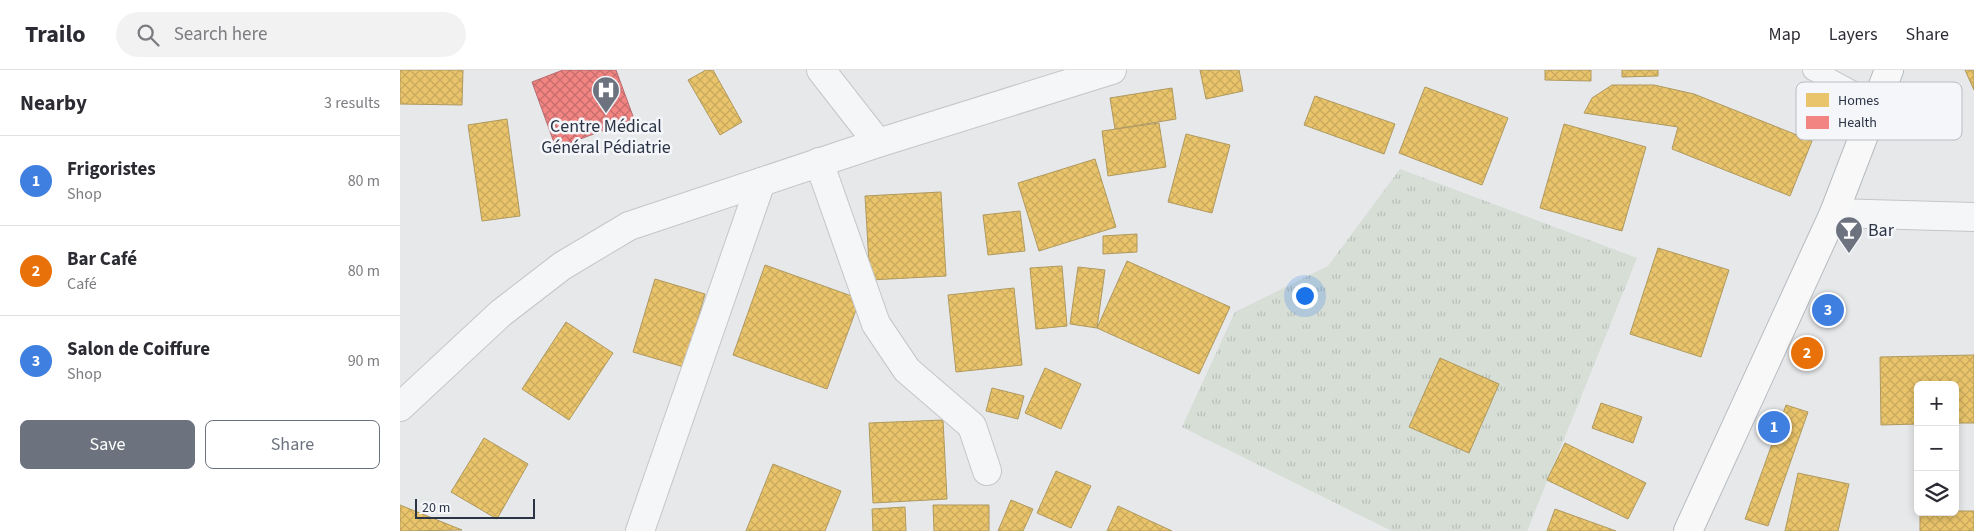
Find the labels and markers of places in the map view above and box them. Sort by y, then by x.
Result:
hospital icon: Centre Médical Général Pédiatrie [591,75,621,114]
place label: Centre Médical Général Pédiatrie [541,114,671,160]
bar icon: Bar [1834,215,1864,254]
place label: Bar [1868,218,1895,243]
pin: 3 [1812,291,1844,329]
pin: 2 [1791,334,1823,372]
pin: 1 [1758,408,1790,446]

